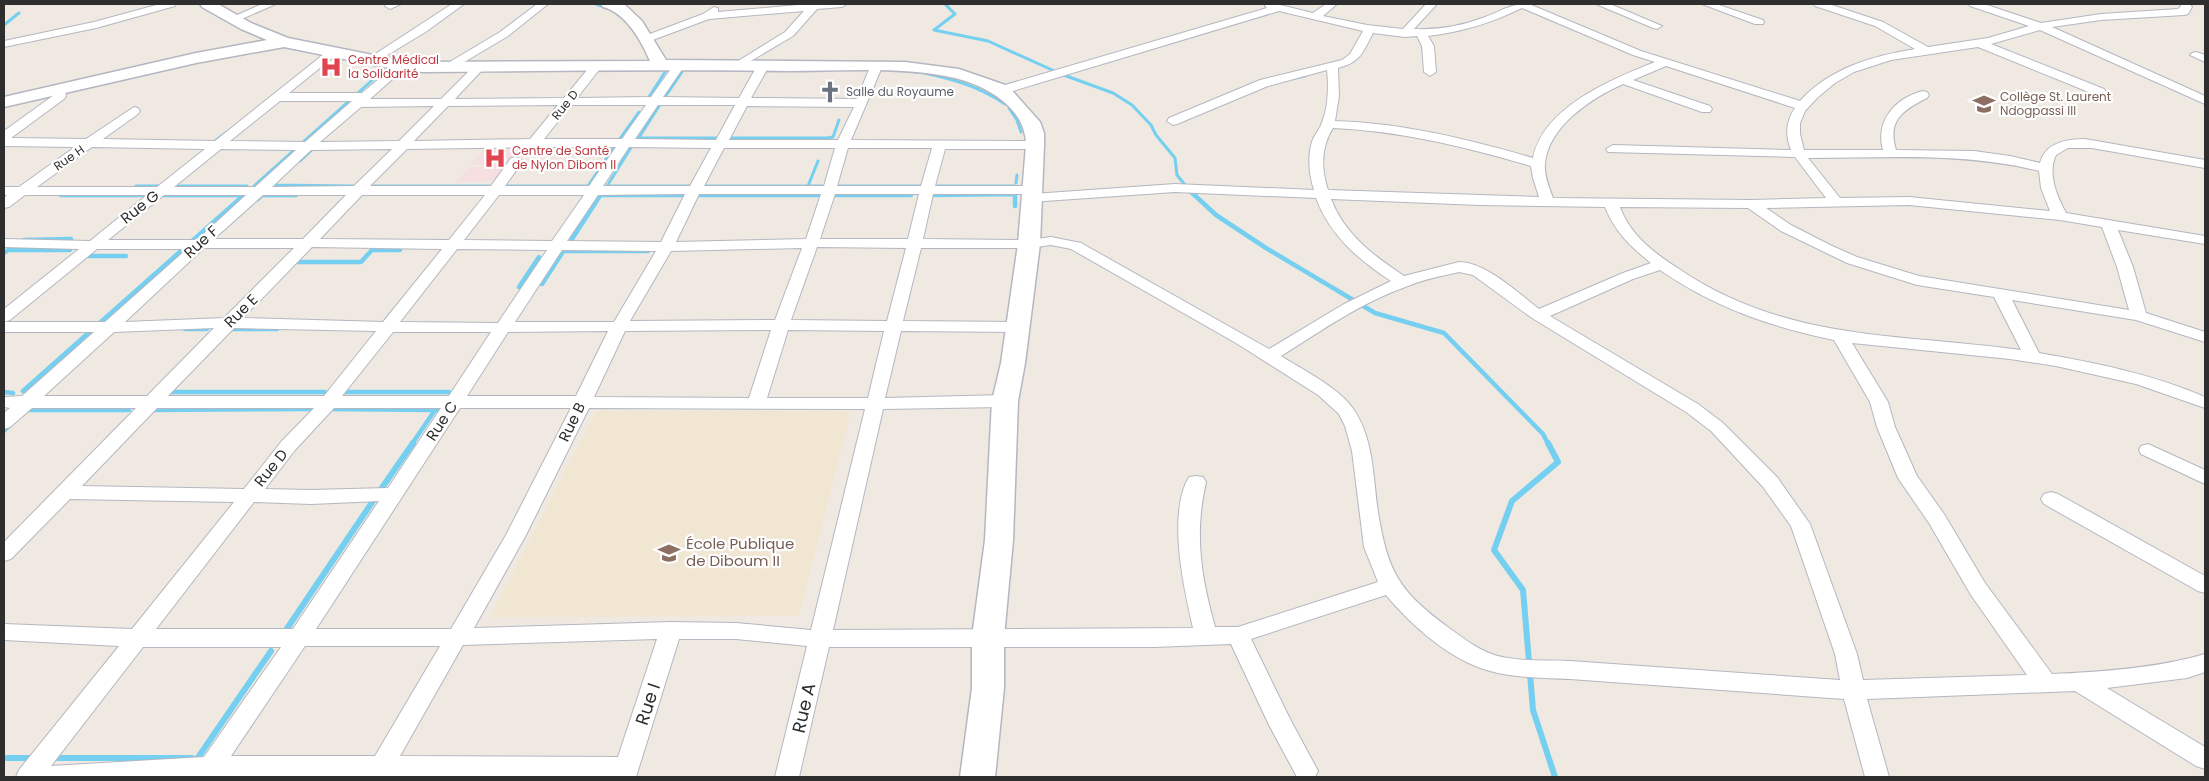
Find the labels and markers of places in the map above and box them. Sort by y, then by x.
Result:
place label: Centre Médical la Solidarité [348,51,439,82]
hospital icon: Centre Médical la Solidarité [318,54,344,80]
church icon: Salle du Royaume [817,79,843,105]
place label: Salle du Royaume [846,83,954,100]
place label: Collège St. Laurent Ndogpassi III [2000,88,2111,119]
school or university icon: Collège St. Laurent Ndogpassi III [1971,91,1997,117]
place label: Centre de Santé de Nylon Dibom II [512,142,616,173]
hospital icon: Centre de Santé de Nylon Dibom II [482,145,508,171]
place label: École Publique de Diboum II [686,533,794,571]
school or university icon: École Publique de Diboum II [656,540,682,566]

